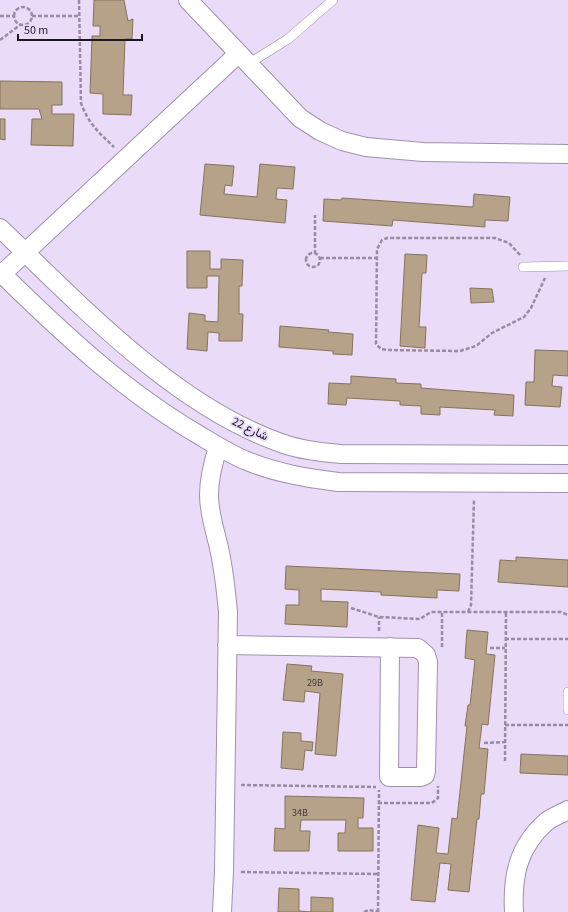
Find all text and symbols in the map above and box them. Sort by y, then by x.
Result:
scale bar [18,16,142,42]
text: 50 m [24,22,48,39]
street label: شارع 22 [229,413,271,445]
house number: 29B [307,676,323,690]
house number: 34B [292,806,308,820]

